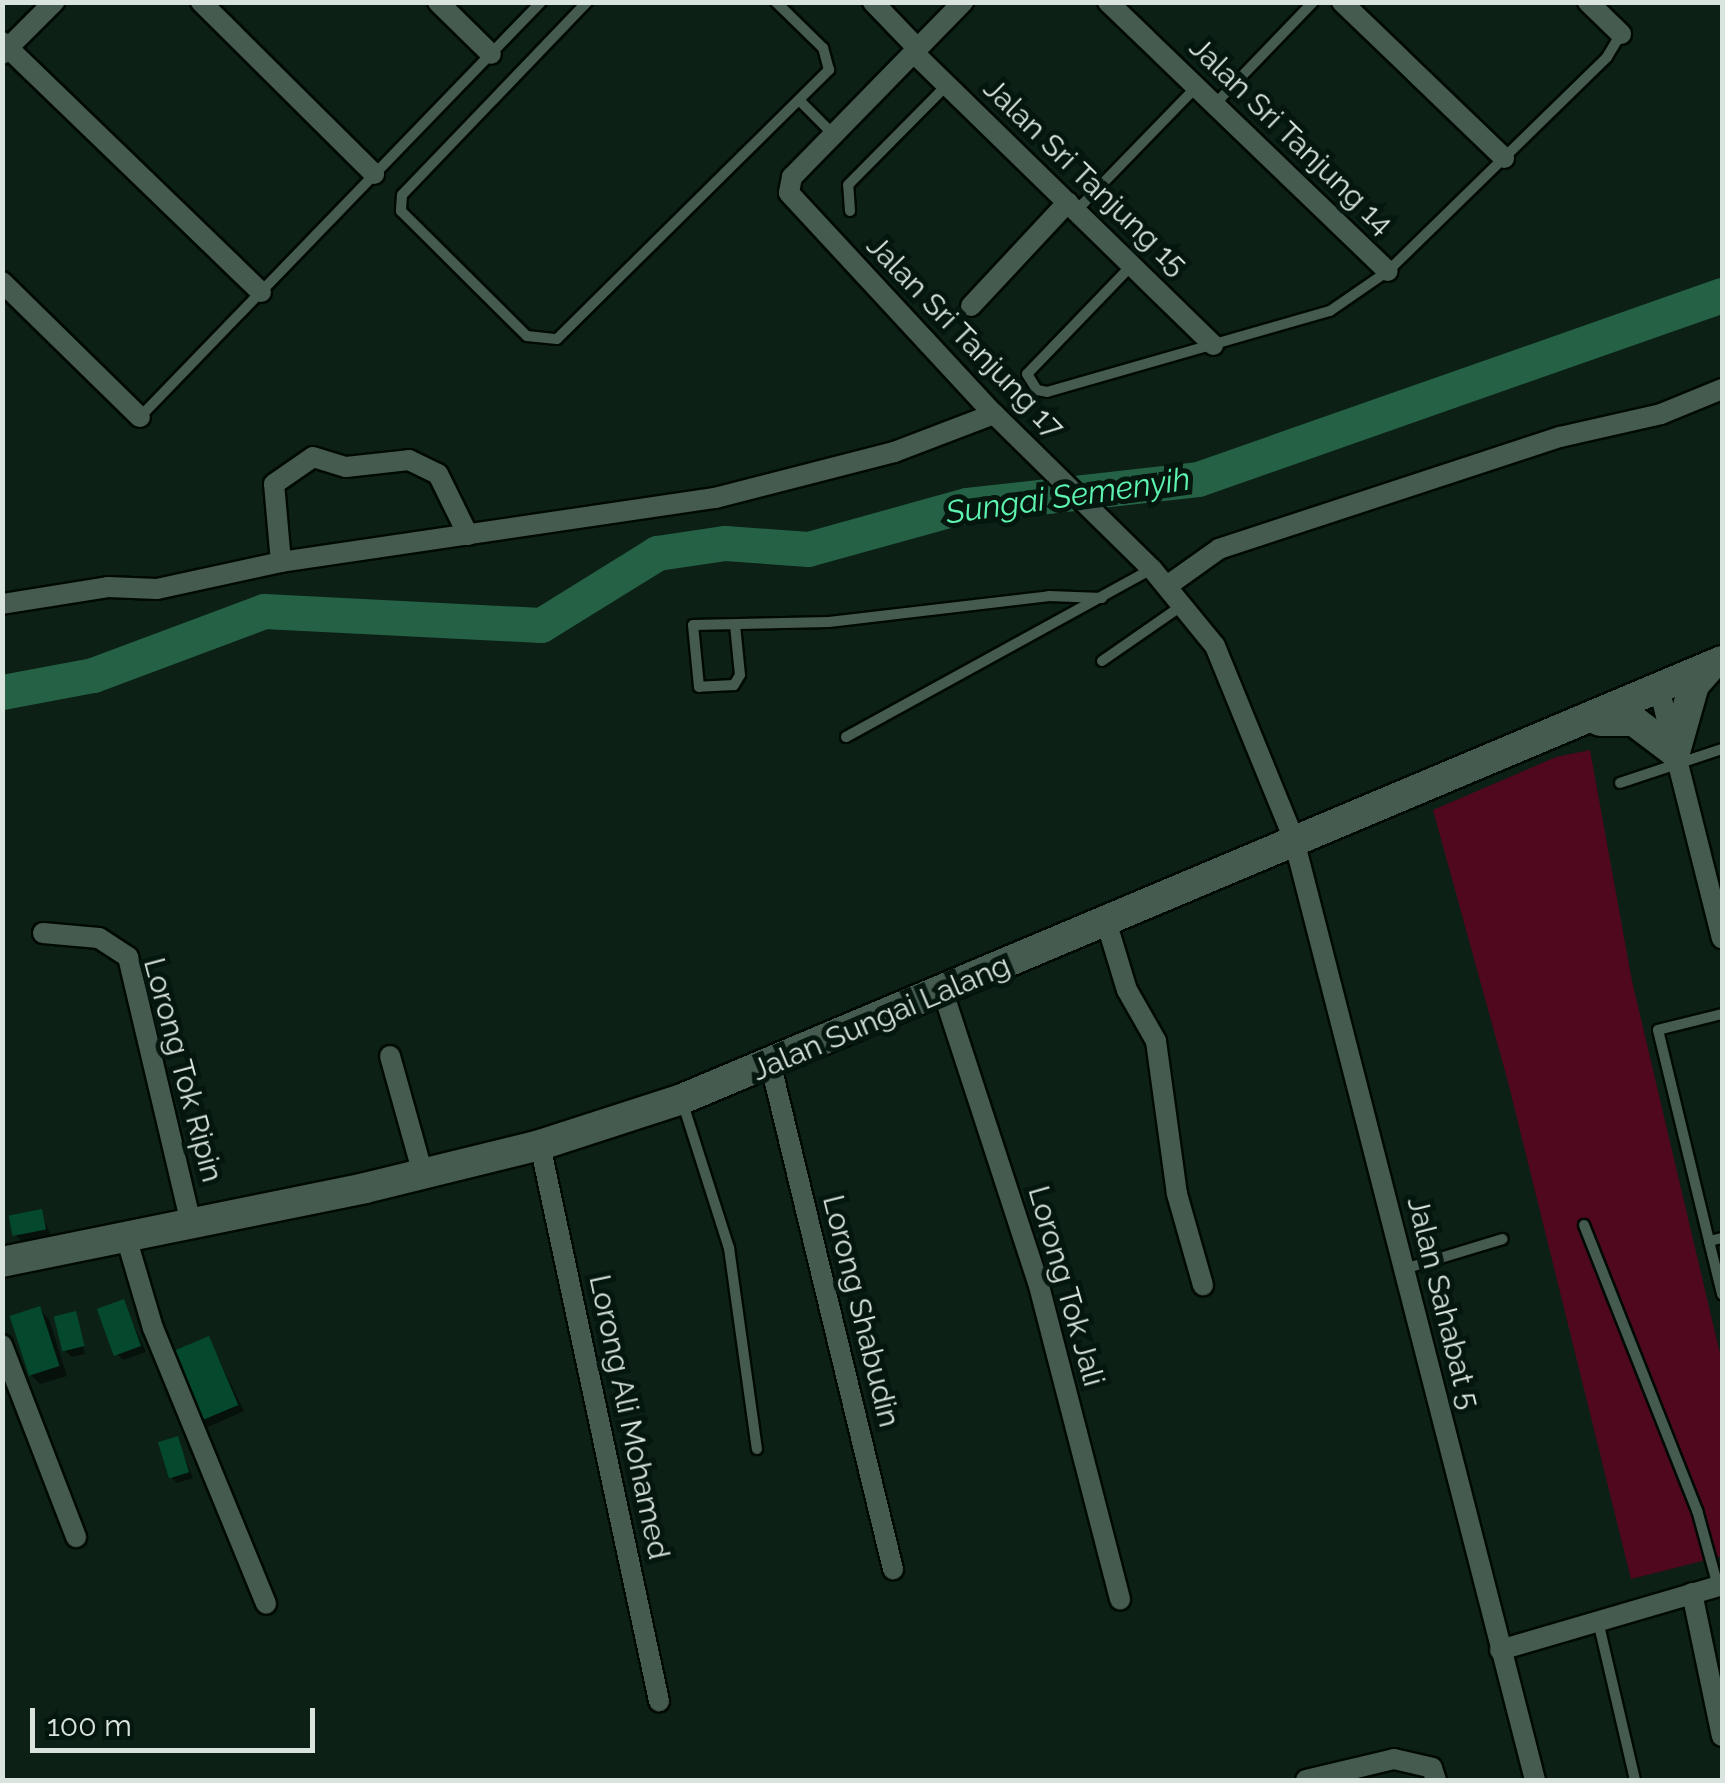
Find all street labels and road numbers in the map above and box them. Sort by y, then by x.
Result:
street label: Jalan Sri Tanjung 14 [1182,29,1400,243]
street label: Jalan Sri Tanjung 15 [976,70,1194,284]
street label: Jalan Sri Tanjung 17 [859,228,1071,446]
street label: Jalan Sungai Lalang [746,947,1016,1089]
street label: Lorong Tok Ripin [136,954,230,1186]
street label: Lorong Tok Jali [1020,1181,1112,1391]
street label: Lorong Shabudin [815,1191,907,1431]
street label: Jalan Sahabat 5 [1399,1193,1487,1413]
street label: Lorong Ali Mohamed [581,1271,677,1563]

